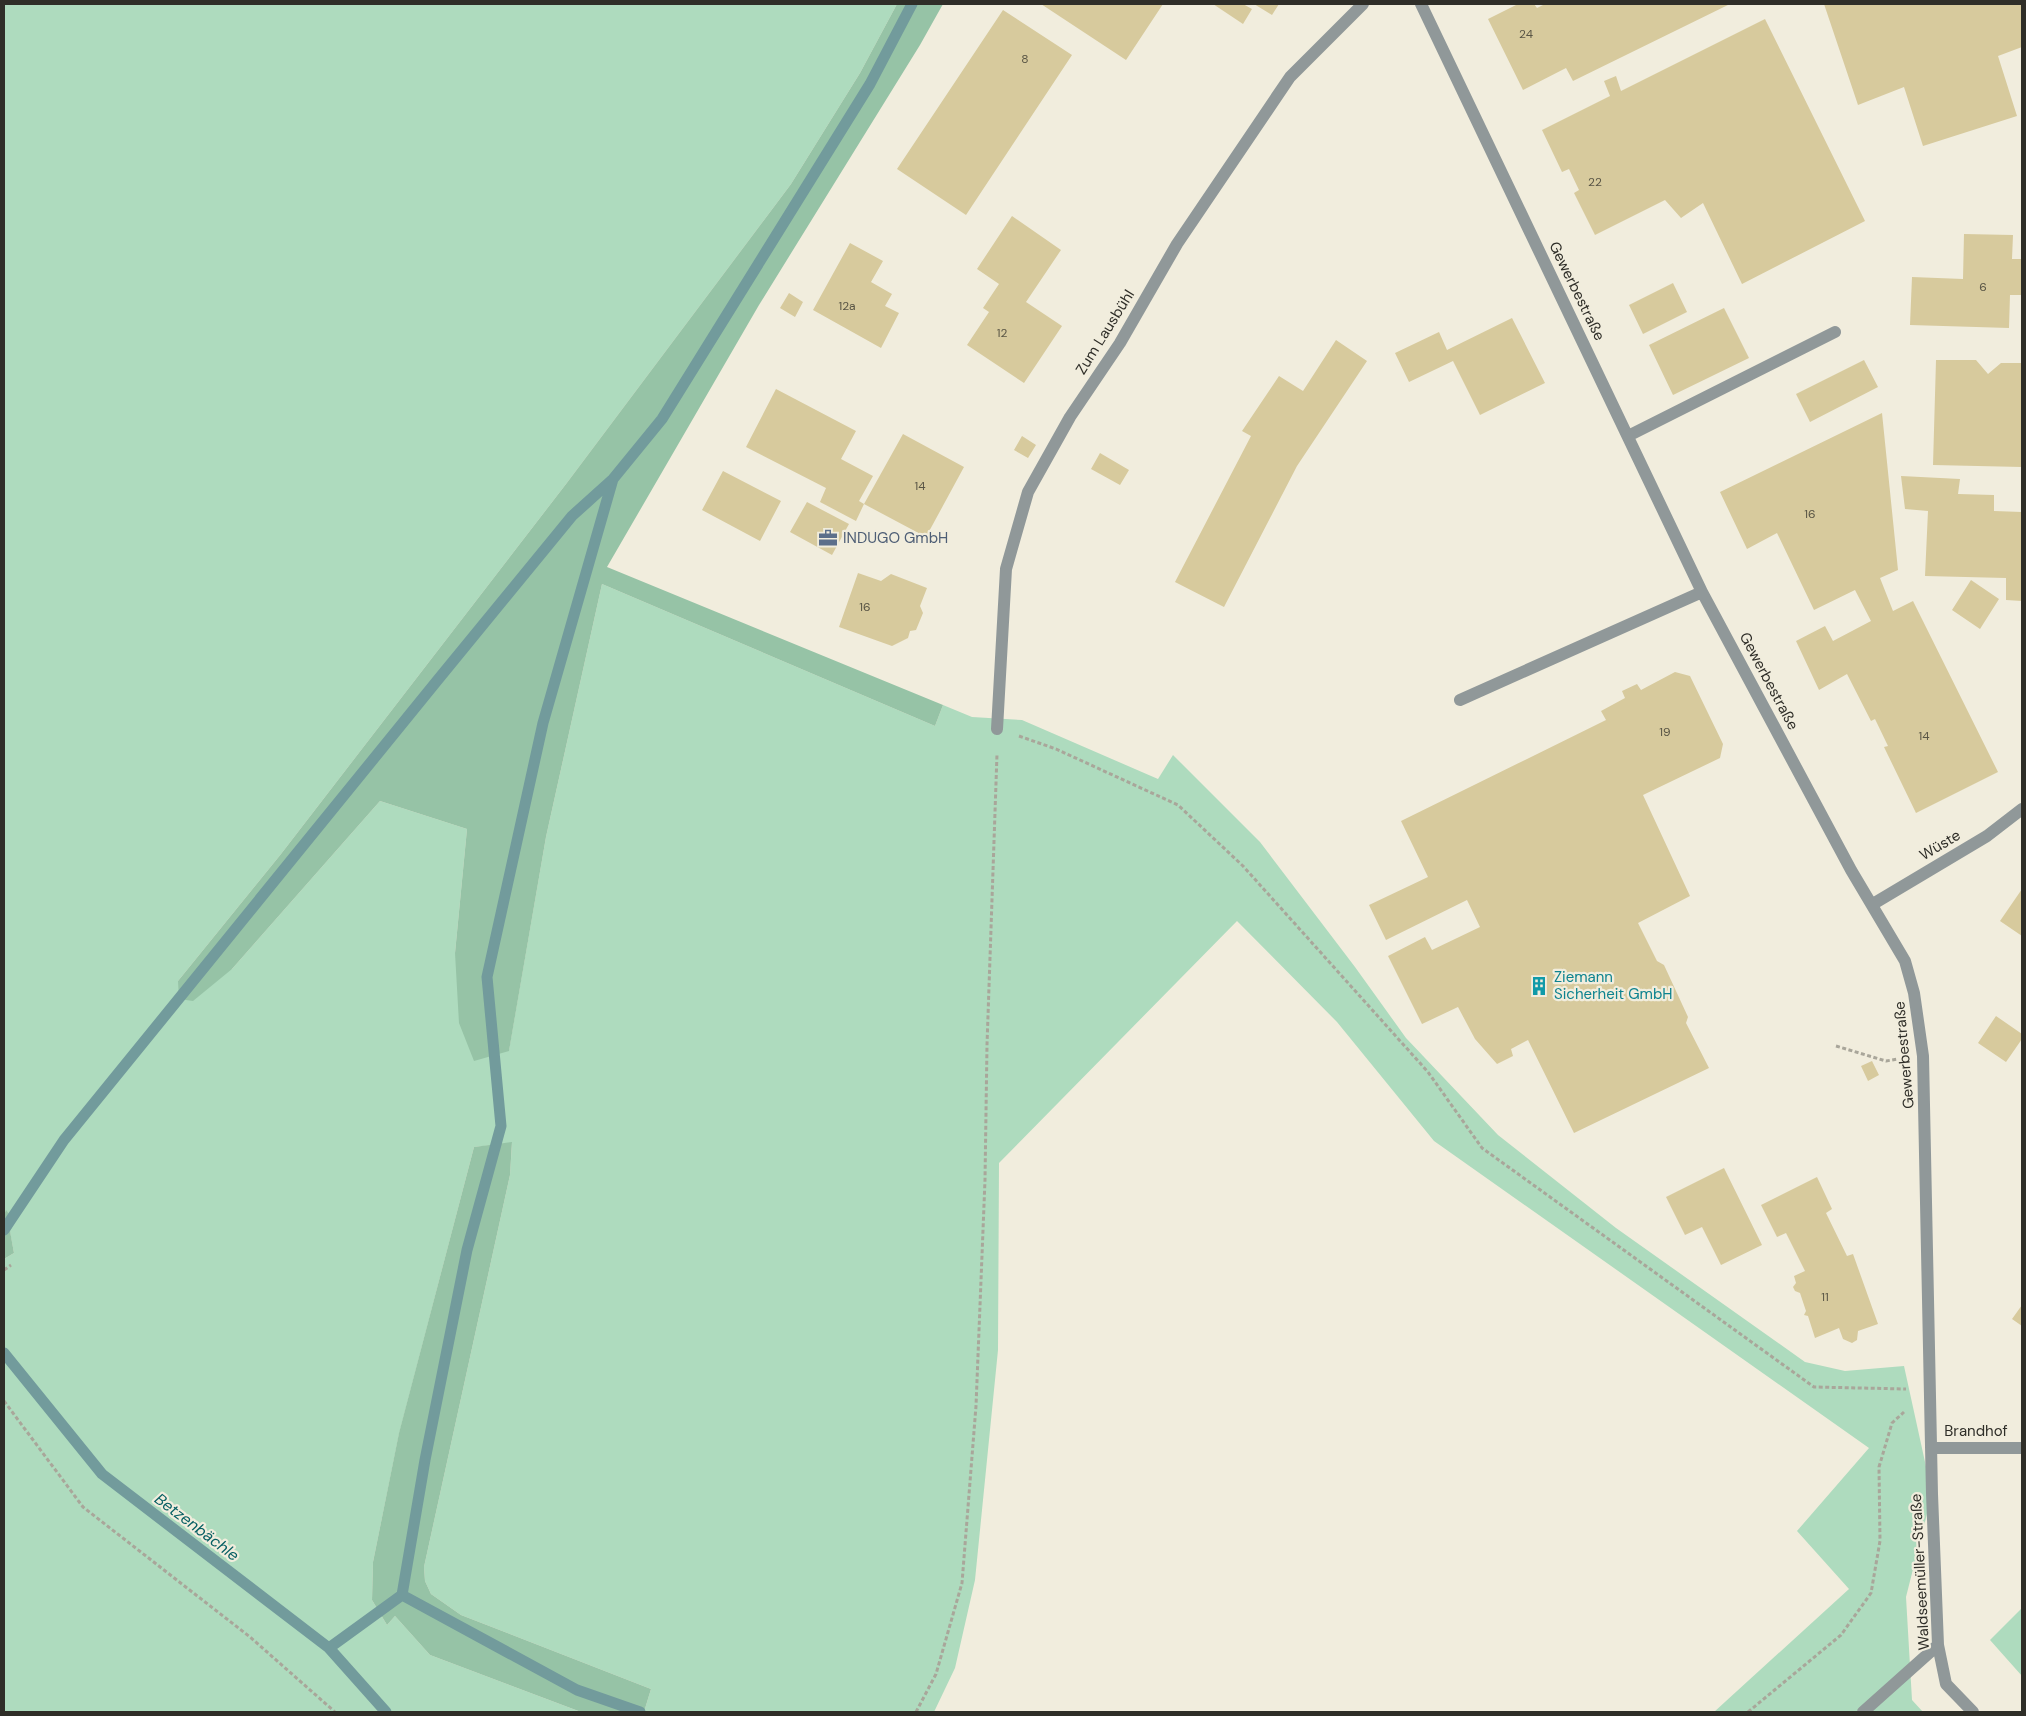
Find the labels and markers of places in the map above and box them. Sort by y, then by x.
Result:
office icon: INDUGO GmbH [817,527,839,549]
place label: INDUGO GmbH [843,528,948,548]
place label: Ziemann Sicherheit GmbH [1554,967,1673,1004]
building icon: Ziemann Sicherheit GmbH [1528,975,1550,997]

